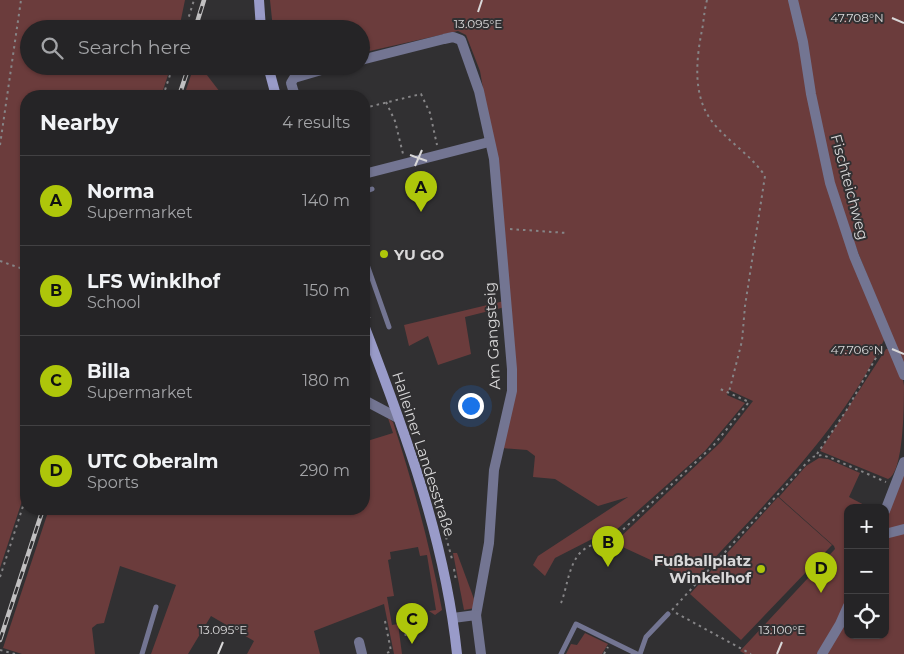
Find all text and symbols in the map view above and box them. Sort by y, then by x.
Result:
text: 47.708°N [830,10,884,25]
text: 13.095°E [454,16,502,31]
search box [20,20,370,75]
icon: search [38,34,66,62]
text: Search here [78,36,191,59]
text: Nearby [40,110,119,135]
text: 4 results [282,113,350,132]
street label: Fischteichweg [827,132,873,242]
pin: A [405,171,437,212]
text: Norma [87,180,155,203]
text: A [50,191,62,210]
text: 140 m [302,191,350,210]
text: Supermarket [87,203,193,222]
place label: YU GO [393,245,445,264]
marker: YU GO [378,248,390,260]
text: LFS Winklhof [87,270,220,293]
text: B [50,281,62,300]
text: 150 m [303,281,350,300]
street label: Am Gangsteig [480,282,504,390]
text: School [87,293,141,312]
text: 47.706°N [831,342,883,357]
text: Billa [87,360,130,383]
street label: Halleiner Landesstraße [388,369,460,539]
text: C [50,371,62,390]
text: 180 m [302,371,350,390]
text: Supermarket [87,383,193,402]
your location [458,393,484,419]
text: UTC Oberalm [87,450,218,473]
text: D [49,461,63,480]
text: 290 m [299,461,350,480]
text: Sports [87,473,139,492]
map controls [844,504,889,639]
button: + [844,504,889,549]
pin: B [592,526,624,567]
button: − [844,549,889,594]
place label: Fußballplatz Winkelhof [654,551,752,587]
pin: D [805,552,837,593]
marker: Fußballplatz Winkelhof [755,563,767,575]
button: locate [844,594,889,639]
pin: C [396,603,428,644]
text: 13.095°E [199,622,247,637]
text: 13.100°E [759,622,805,637]

